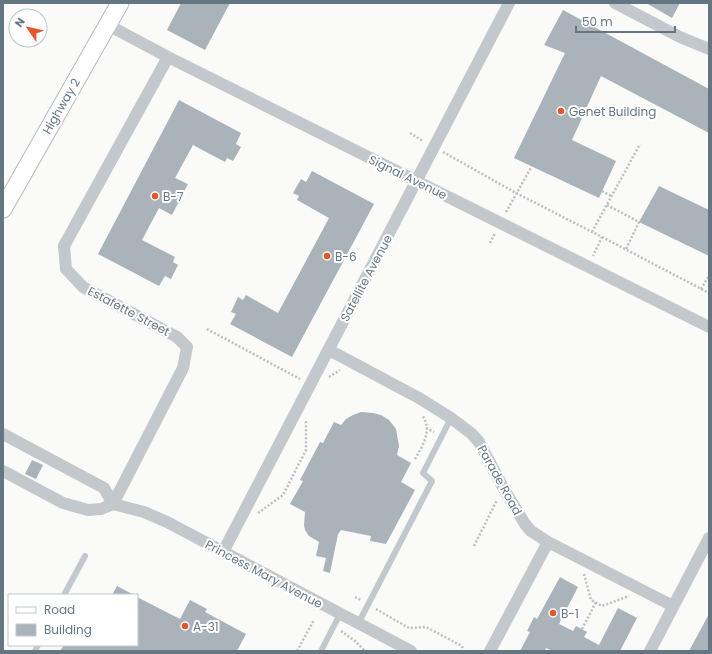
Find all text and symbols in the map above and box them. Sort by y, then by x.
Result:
north arrow [8,8,48,48]
scale bar [576,8,675,34]
text: 50 m [582,13,613,30]
text: N [11,15,29,30]
street label: Highway 2 [38,75,84,137]
place label: Genet Building [569,103,656,120]
marker: Genet Building [556,106,566,116]
street label: Signal Avenue [366,151,450,203]
place label: B-7 [163,188,184,205]
marker: B-7 [150,191,160,201]
street label: Satellite Avenue [336,232,396,324]
place label: B-6 [335,248,357,265]
marker: B-6 [322,251,332,261]
street label: Estafette Street [85,282,173,340]
street label: Parade Road [474,442,526,518]
street label: Princess Mary Avenue [202,536,326,612]
legend [8,594,138,646]
text: Road [44,601,75,618]
place label: B-1 [561,605,579,622]
marker: B-1 [548,608,558,618]
place label: A-31 [193,618,219,635]
text: Building [44,621,92,638]
marker: A-31 [180,621,190,631]

